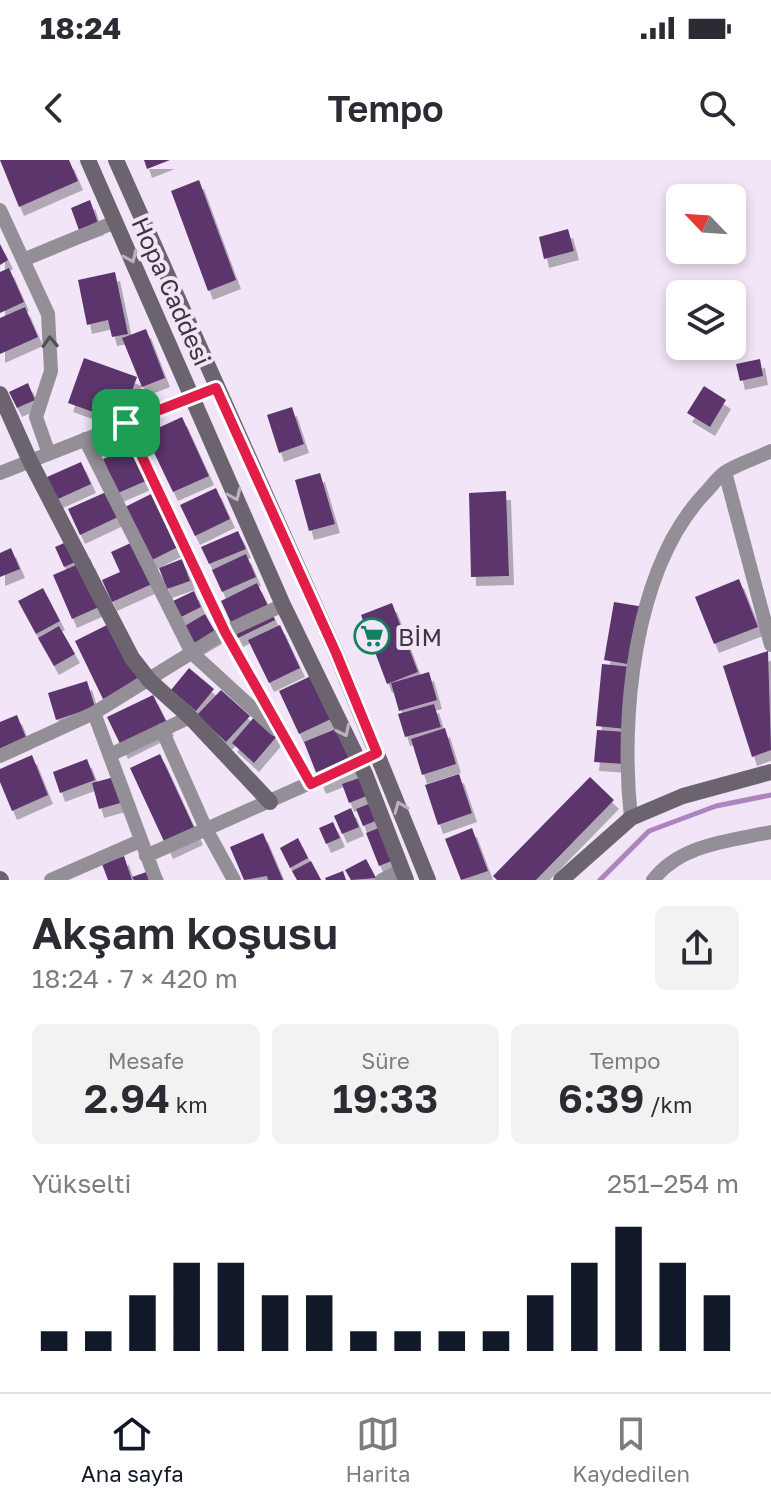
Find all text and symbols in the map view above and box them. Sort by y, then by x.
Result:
text: 18:24 [40,10,121,46]
icon: back [32,86,76,130]
icon: search [695,86,739,130]
text: Tempo [327,87,444,130]
north arrow [666,184,746,264]
map controls [666,184,746,360]
street label: Hopa Caddesi [126,212,218,370]
one-way arrow [121,249,137,263]
button: layers [666,280,746,360]
one-way arrow [41,335,58,348]
pin [92,389,160,457]
icon: arrive [104,401,148,445]
one-way arrow [225,487,241,502]
supermarket icon: BİM [353,617,391,655]
place label: BİM [398,622,442,651]
one-way arrow [334,723,350,738]
one-way arrow [393,801,409,815]
text: Akşam koşusu [32,906,338,959]
button: share [655,906,739,990]
text: 18:24 · 7 × 420 m [32,963,238,994]
text: Mesafe [108,1047,184,1074]
text: Süre [361,1047,410,1074]
text: Tempo [590,1047,660,1074]
text: 2.94 [84,1074,170,1122]
text: 19:33 [333,1074,438,1122]
text: 6:39 [558,1074,644,1122]
text: km [170,1091,208,1118]
text: /km [644,1091,692,1118]
text: Yükselti [32,1168,132,1199]
text: 251–254 m [607,1168,739,1199]
tab: Ana sayfa [81,1412,184,1487]
tab: Harita [346,1412,410,1487]
tab: Kaydedilen [572,1412,690,1487]

